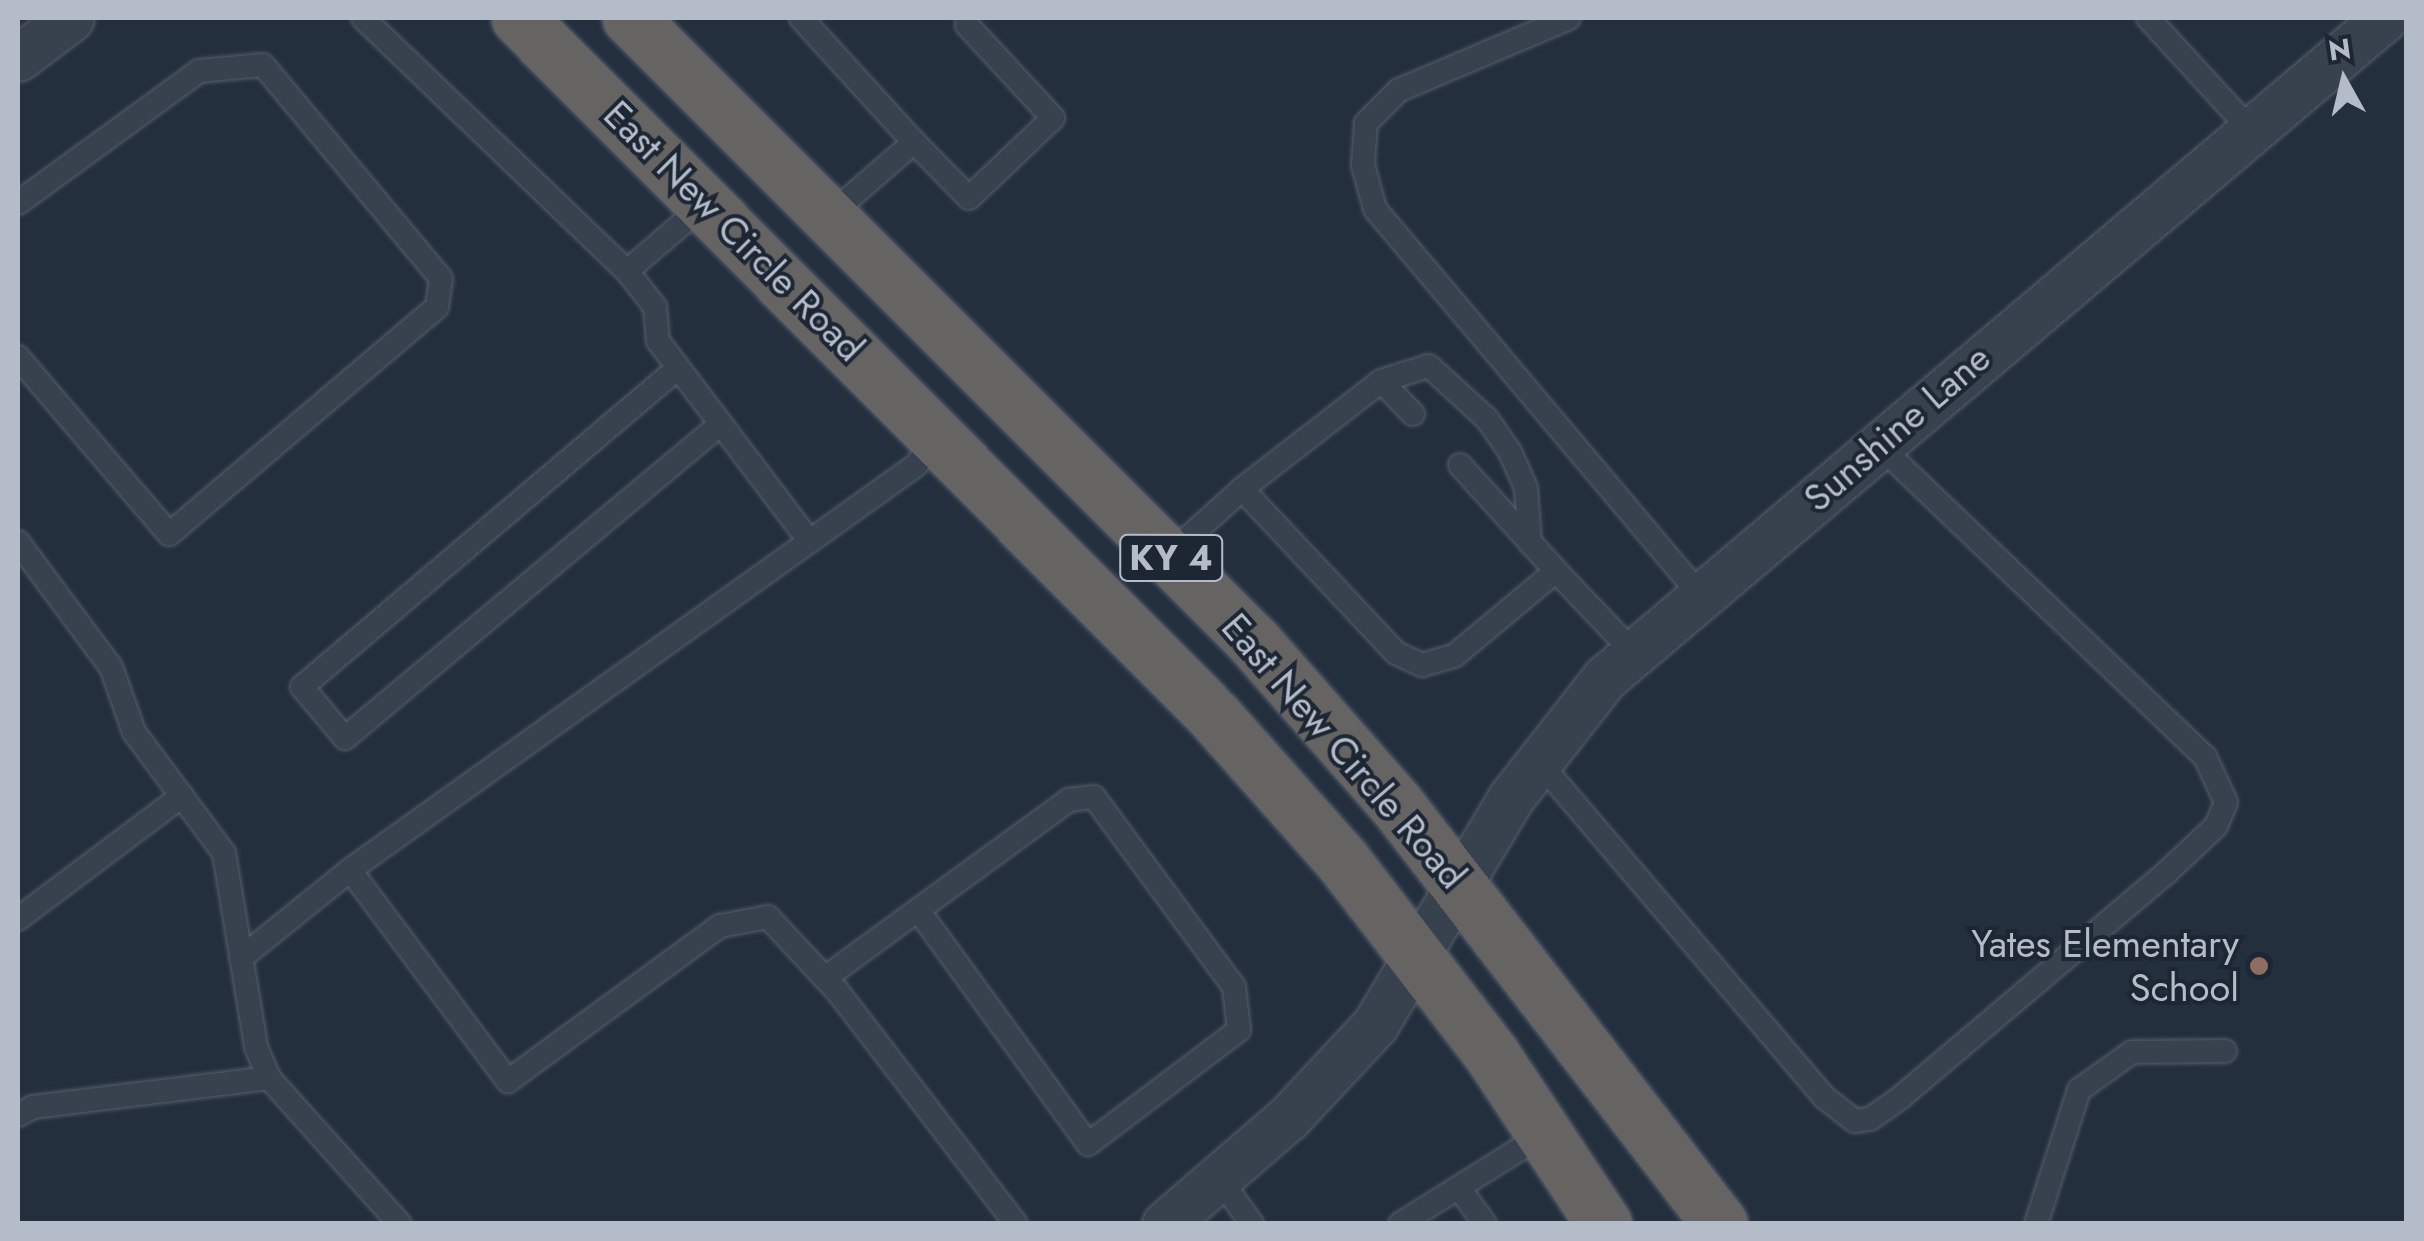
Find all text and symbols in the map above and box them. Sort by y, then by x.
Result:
text: N [2326,28,2354,72]
north arrow [2294,30,2394,130]
street label: East New Circle Road [595,92,873,370]
street label: Sunshine Lane [1795,335,1999,521]
road number: KY 4 [1118,528,1224,588]
street label: East New Circle Road [1212,604,1476,898]
place label: Yates Elementary School [1971,921,2239,1011]
marker: Yates Elementary School [2248,955,2270,977]

